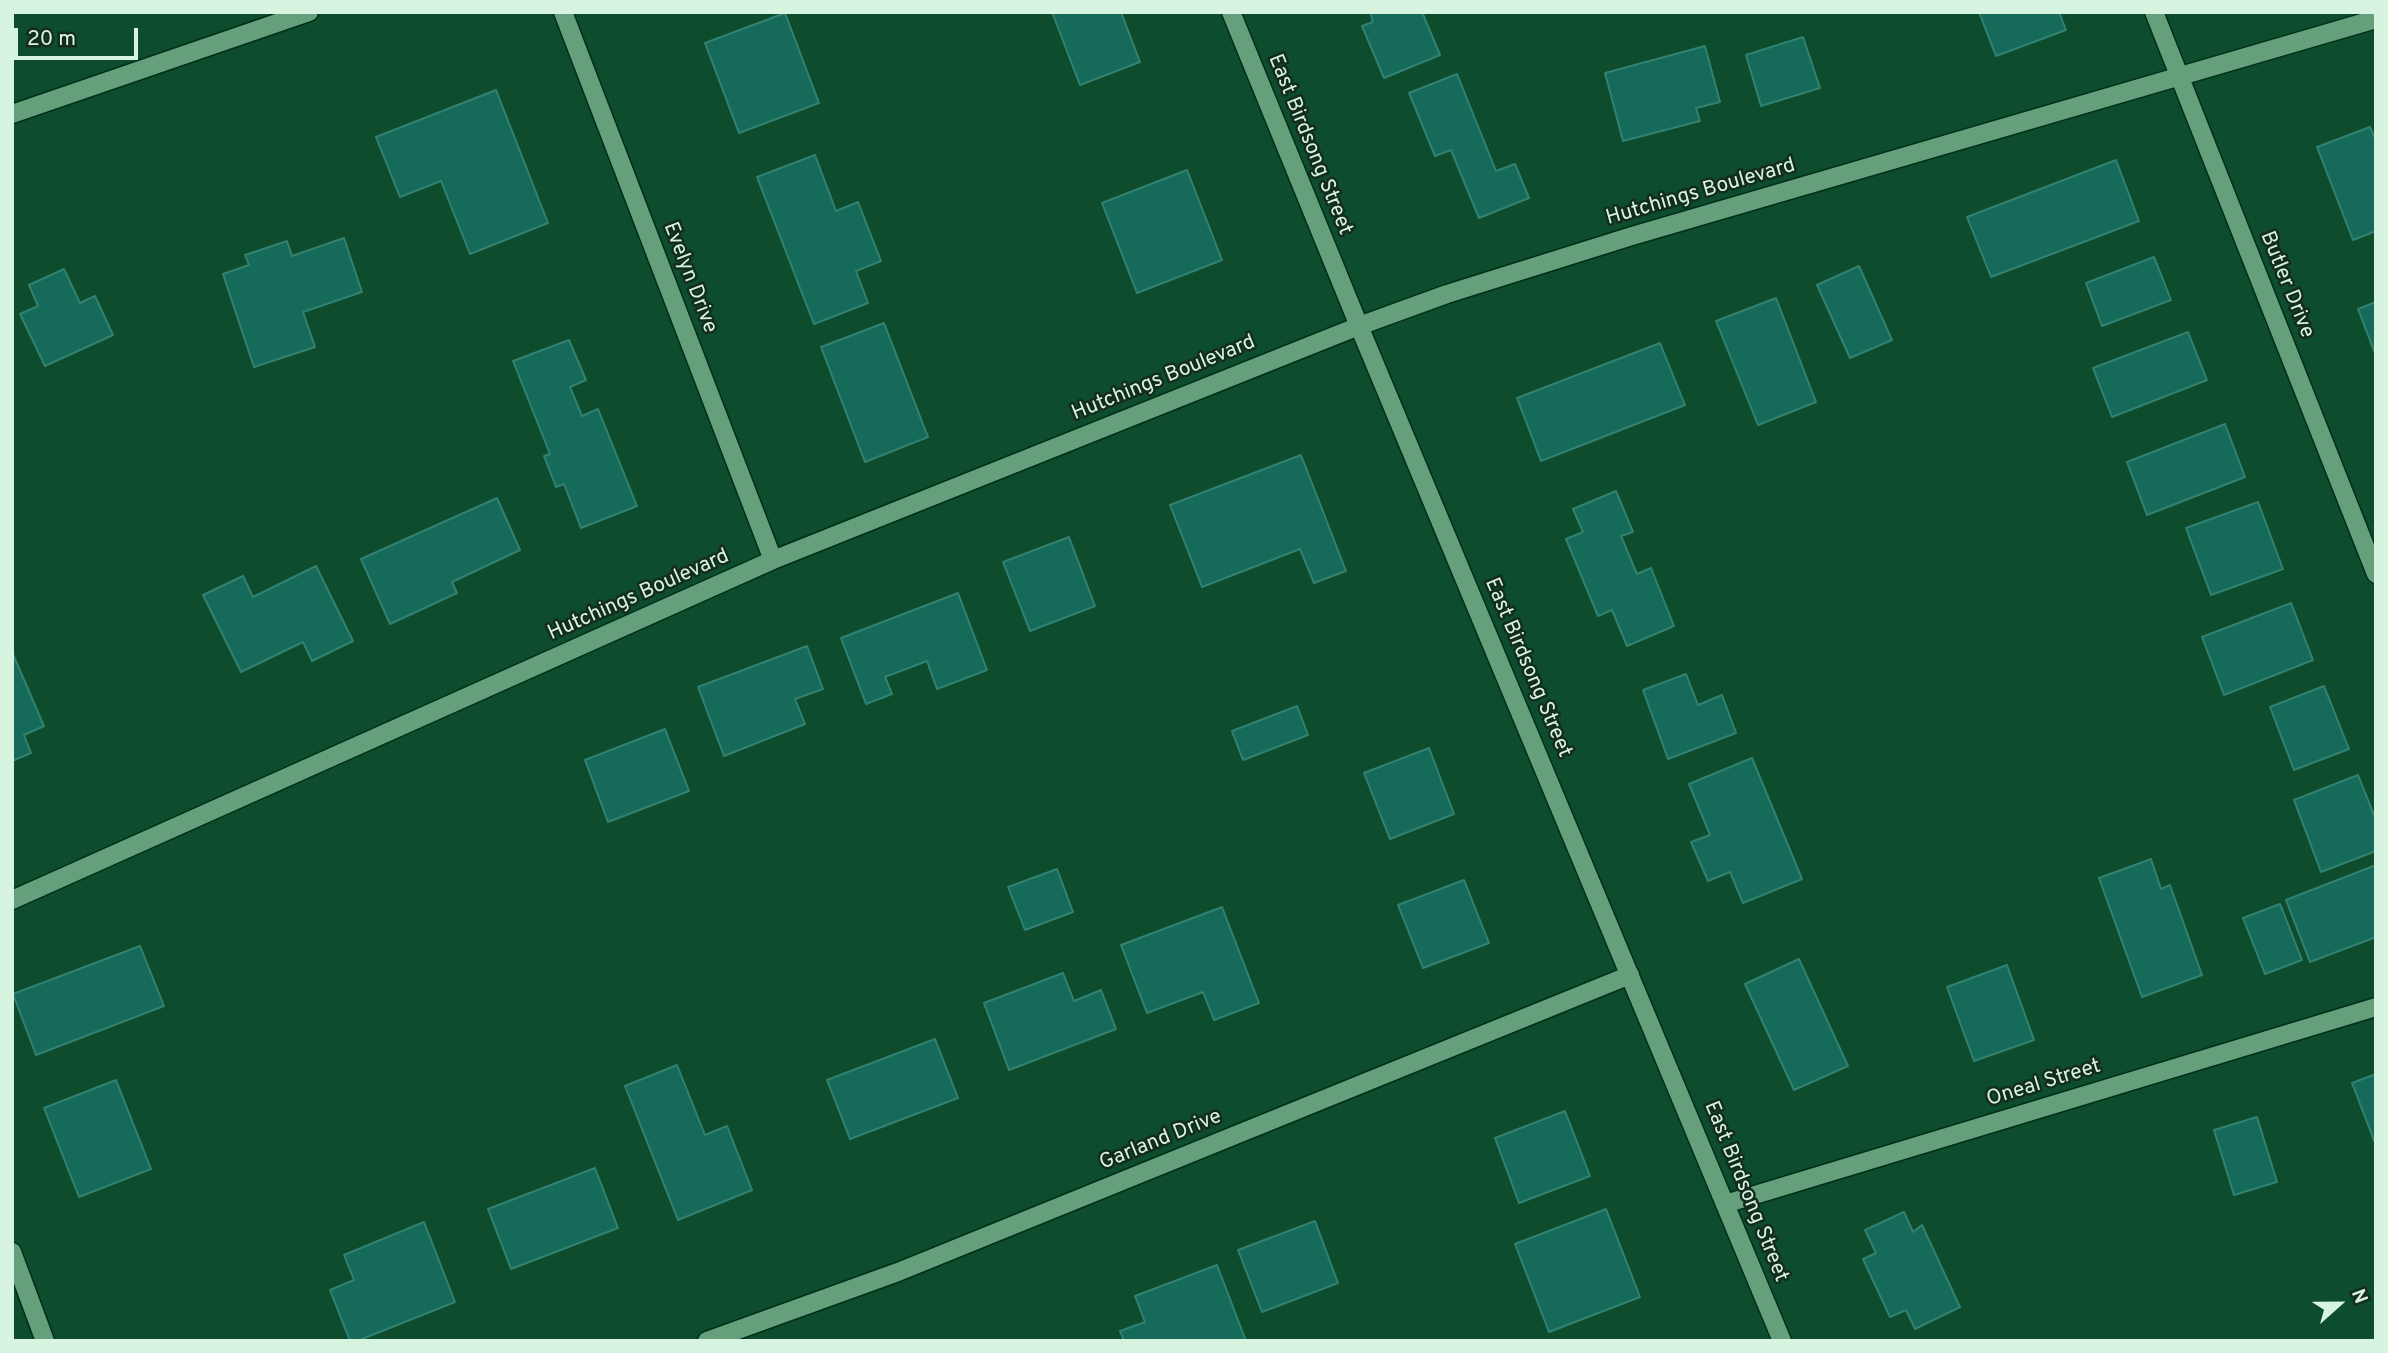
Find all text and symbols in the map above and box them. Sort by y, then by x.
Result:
scale bar [18,14,142,58]
text: 20 m [27,26,76,53]
street label: East Birdsong Street [1261,51,1357,239]
street label: Hutchings Boulevard [1603,154,1799,232]
street label: Evelyn Drive [656,219,722,337]
street label: Butler Drive [2253,228,2319,342]
street label: Hutchings Boulevard [1069,331,1259,427]
street label: Hutchings Boulevard [545,545,733,647]
street label: East Birdsong Street [1478,574,1576,762]
street label: Oneal Street [1984,1055,2104,1113]
street label: East Birdsong Street [1697,1098,1793,1286]
street label: Garland Drive [1096,1105,1226,1177]
north arrow [2304,1269,2374,1339]
text: N [2345,1286,2372,1307]

